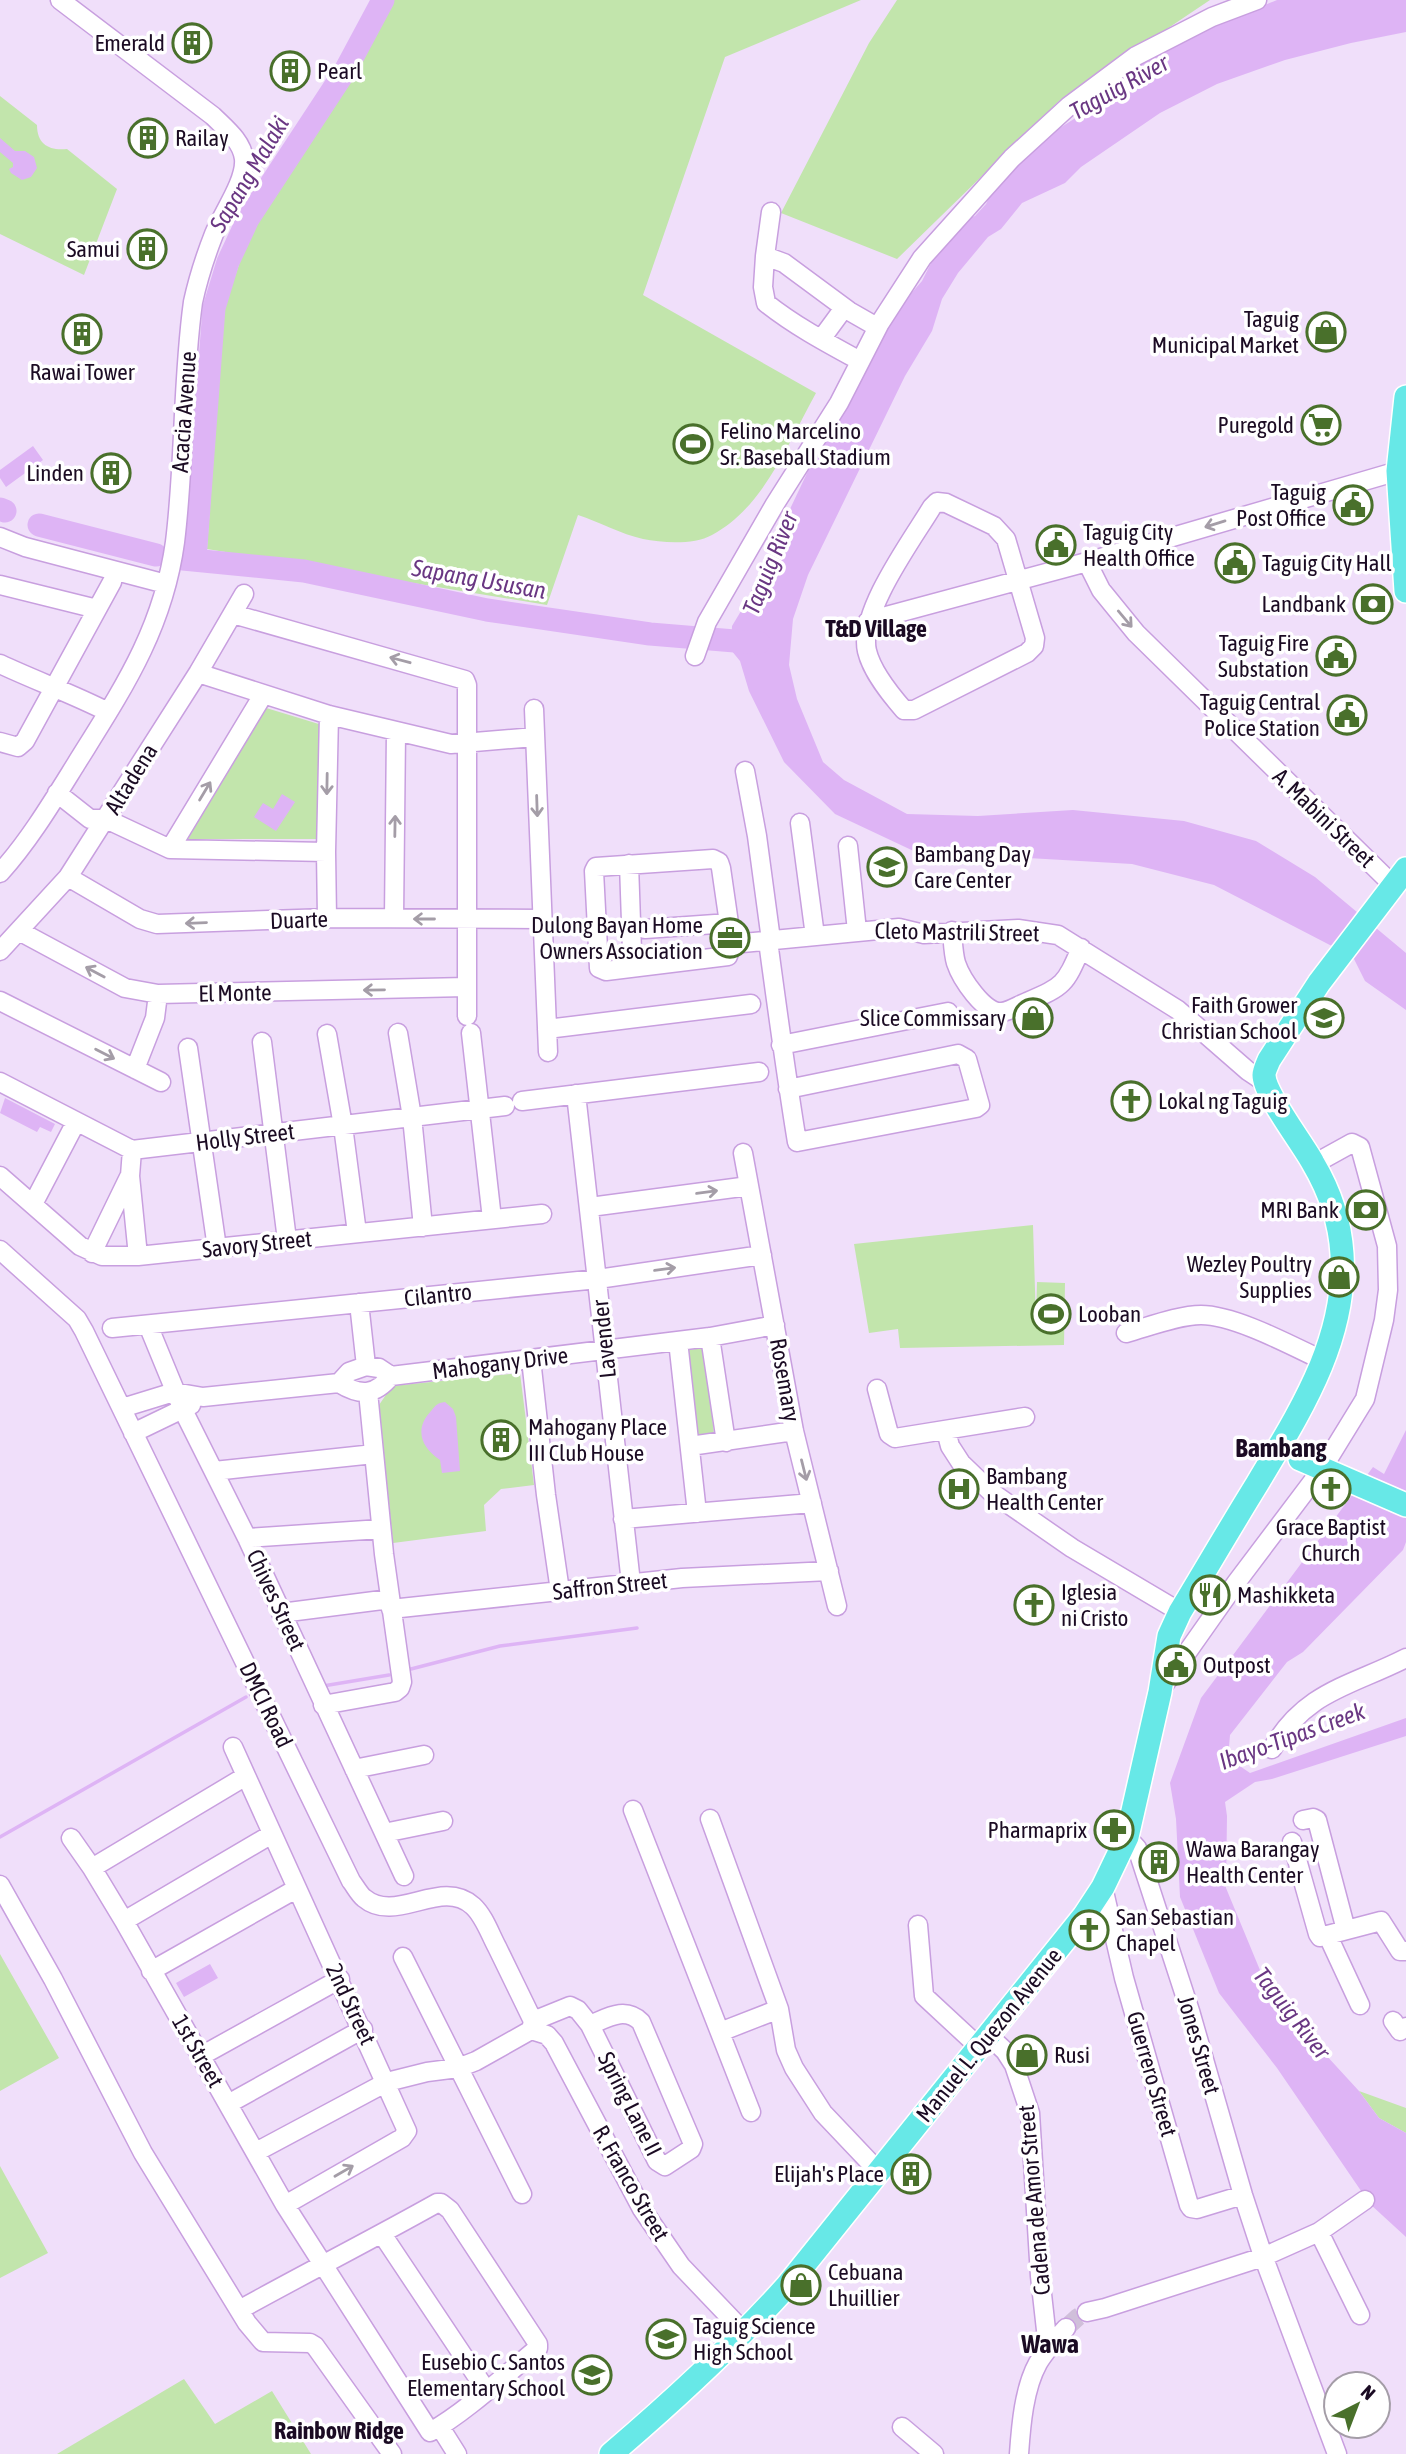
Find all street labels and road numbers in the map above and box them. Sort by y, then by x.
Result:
street label: Acacia Avenue [167,350,201,474]
street label: Altadena [99,739,163,819]
street label: A. Mabini Street [1268,763,1380,873]
street label: Duarte [270,906,328,934]
street label: Cleto Mastrili Street [874,918,1040,946]
street label: El Monte [198,979,272,1007]
street label: Holly Street [194,1118,296,1156]
street label: Savory Street [201,1225,313,1263]
street label: Cilantro [403,1279,473,1311]
street label: Lavender [587,1297,621,1379]
street label: Rosemary [765,1336,805,1424]
street label: Mahogany Drive [431,1342,569,1384]
street label: Chives Street [241,1545,311,1655]
street label: Saffron Street [551,1567,669,1605]
street label: DMCI Road [234,1658,298,1752]
street label: Manuel L. Quezon Avenue [911,1943,1067,2127]
street label: 2nd Street [321,1959,381,2049]
street label: Jones Street [1173,1993,1225,2097]
street label: Guerrero Street [1122,2008,1182,2140]
street label: 1st Street [167,2010,229,2092]
street label: Spring Lane II [593,2048,667,2160]
street label: Cadena de Amor Street [1013,2104,1055,2296]
street label: R. Franco Street [588,2121,674,2245]

